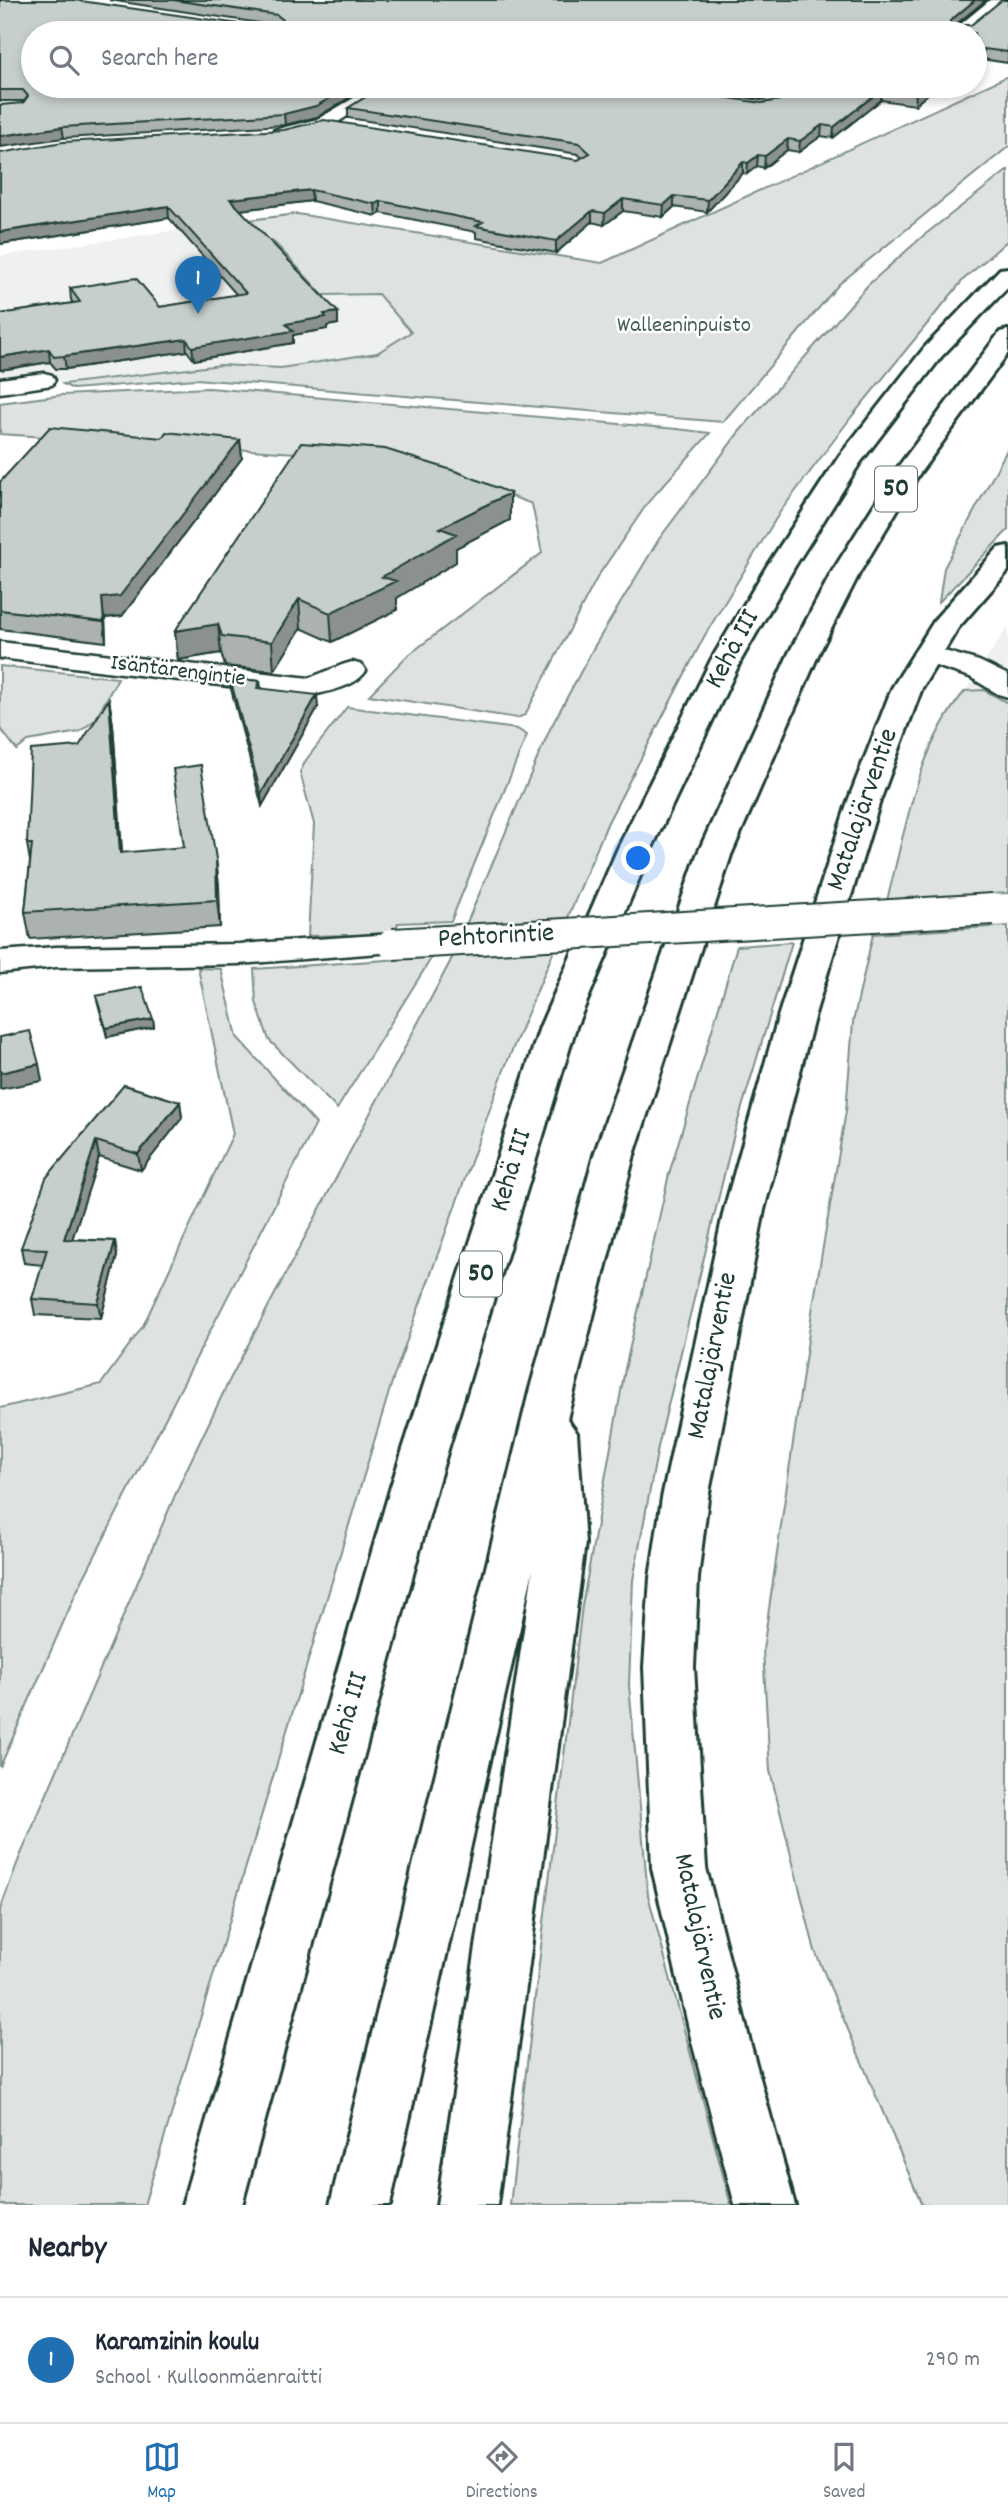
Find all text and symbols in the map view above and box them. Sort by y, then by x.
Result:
search box [21,21,987,98]
icon: search [45,41,83,79]
text: Search here [101,41,219,78]
pin: 1 [175,256,221,314]
park label: Walleeninpuisto [617,310,751,343]
road number: 50 [875,467,917,512]
street label: Kehä III [697,603,772,697]
street label: Isäntärengintie [109,647,247,697]
street label: Matalajärventie [818,723,910,897]
your location [621,841,655,875]
street label: Pehtorintie [437,915,555,961]
street label: Kehä III [482,1124,545,1217]
road number: 50 [460,1252,502,1296]
street label: Matalajärventie [678,1269,750,1443]
street label: Kehä III [319,1668,381,1760]
street label: Matalajärventie [661,1850,735,2024]
text: Nearby [28,2229,106,2272]
text: Karamzinin koulu [95,2325,259,2362]
text: 1 [48,2344,54,2377]
text: 290 m [926,2344,980,2377]
text: School · Kulloonmäenraitti [95,2362,322,2395]
tab: Map [143,2438,181,2507]
tab: Directions [466,2438,538,2507]
tab: Saved [823,2438,865,2507]

